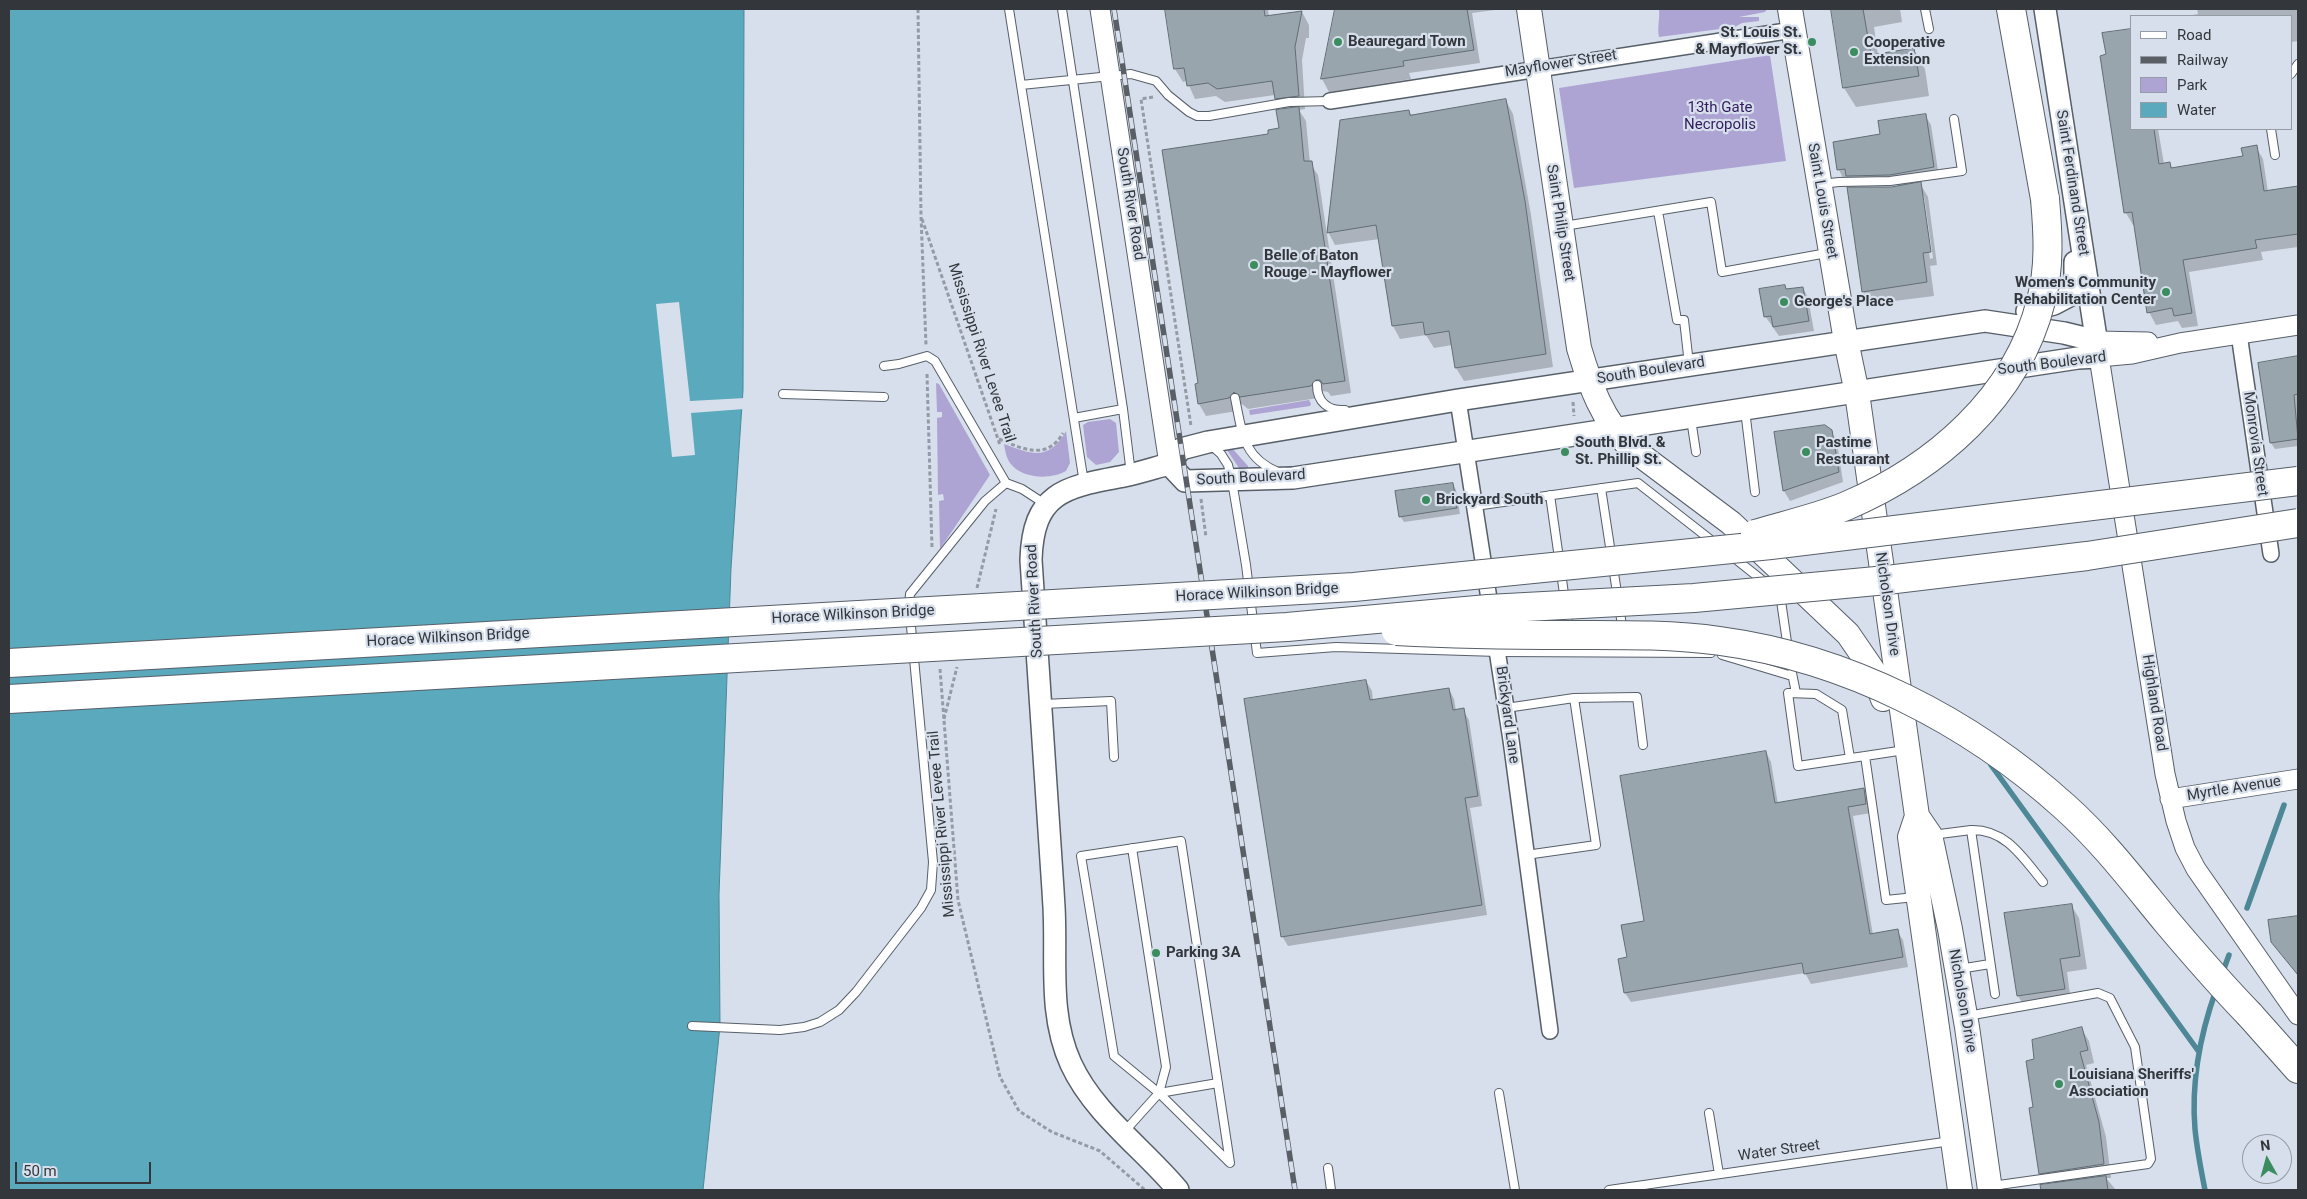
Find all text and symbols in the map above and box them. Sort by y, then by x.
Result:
legend [2130,15,2292,130]
place label: St. Louis St. & Mayflower St. [1695,24,1802,59]
text: Road [2177,26,2211,44]
place label: Beauregard Town [1348,33,1466,51]
place label: Cooperative Extension [1864,34,1945,69]
marker: Beauregard Town [1332,36,1344,48]
marker: St. Louis St. & Mayflower St. [1806,36,1818,48]
street label: Mayflower Street [1504,46,1618,82]
marker: Cooperative Extension [1848,46,1860,58]
text: Railway [2177,51,2228,69]
text: Park [2177,76,2207,94]
park label: 13th Gate Necropolis [1684,99,1756,134]
text: Water [2177,101,2216,119]
street label: Saint Ferdinand Street [2052,109,2092,257]
street label: Saint Louis Street [1803,142,1841,260]
street label: South River Road [1112,146,1148,262]
street label: Saint Philip Street [1542,163,1578,283]
place label: Belle of Baton Rouge - Mayflower [1264,247,1391,282]
marker: Belle of Baton Rouge - Mayflower [1248,259,1260,271]
street label: Mississippi River Levee Trail [943,261,1019,445]
place label: Women's Community Rehabilitation Center [2014,274,2156,309]
marker: Women's Community Rehabilitation Center [2160,286,2172,298]
place label: George's Place [1794,293,1893,311]
marker: George's Place [1778,296,1790,308]
street label: South Boulevard [1997,348,2107,380]
street label: South Boulevard [1596,354,1706,388]
street label: Monrovia Street [2239,390,2271,498]
place label: South Blvd. & St. Phillip St. [1575,434,1666,469]
place label: Pastime Restuarant [1816,434,1890,469]
marker: South Blvd. & St. Phillip St. [1559,446,1571,458]
marker: Pastime Restuarant [1800,446,1812,458]
street label: South Boulevard [1196,466,1306,490]
place label: Brickyard South [1436,491,1543,509]
marker: Brickyard South [1420,494,1432,506]
street label: South River Road [1023,544,1047,658]
street label: Nicholson Drive [1871,551,1903,657]
street label: Horace Wilkinson Bridge [1175,580,1339,606]
street label: Horace Wilkinson Bridge [771,602,935,628]
street label: Horace Wilkinson Bridge [366,625,530,651]
street label: Highland Road [2137,653,2171,753]
street label: Brickyard Lane [1491,665,1523,765]
street label: Mississippi River Levee Trail [925,730,959,918]
street label: Myrtle Avenue [2186,773,2282,805]
place label: Parking 3A [1166,944,1240,962]
marker: Parking 3A [1150,947,1162,959]
street label: Nicholson Drive [1944,948,1980,1054]
place label: Louisiana Sheriffs' Association [2069,1066,2194,1101]
marker: Louisiana Sheriffs' Association [2053,1078,2065,1090]
north arrow [2242,1134,2292,1184]
street label: Water Street [1737,1136,1821,1166]
text: N [2259,1137,2271,1154]
scale bar [18,1152,154,1184]
text: 50 m [23,1162,57,1180]

